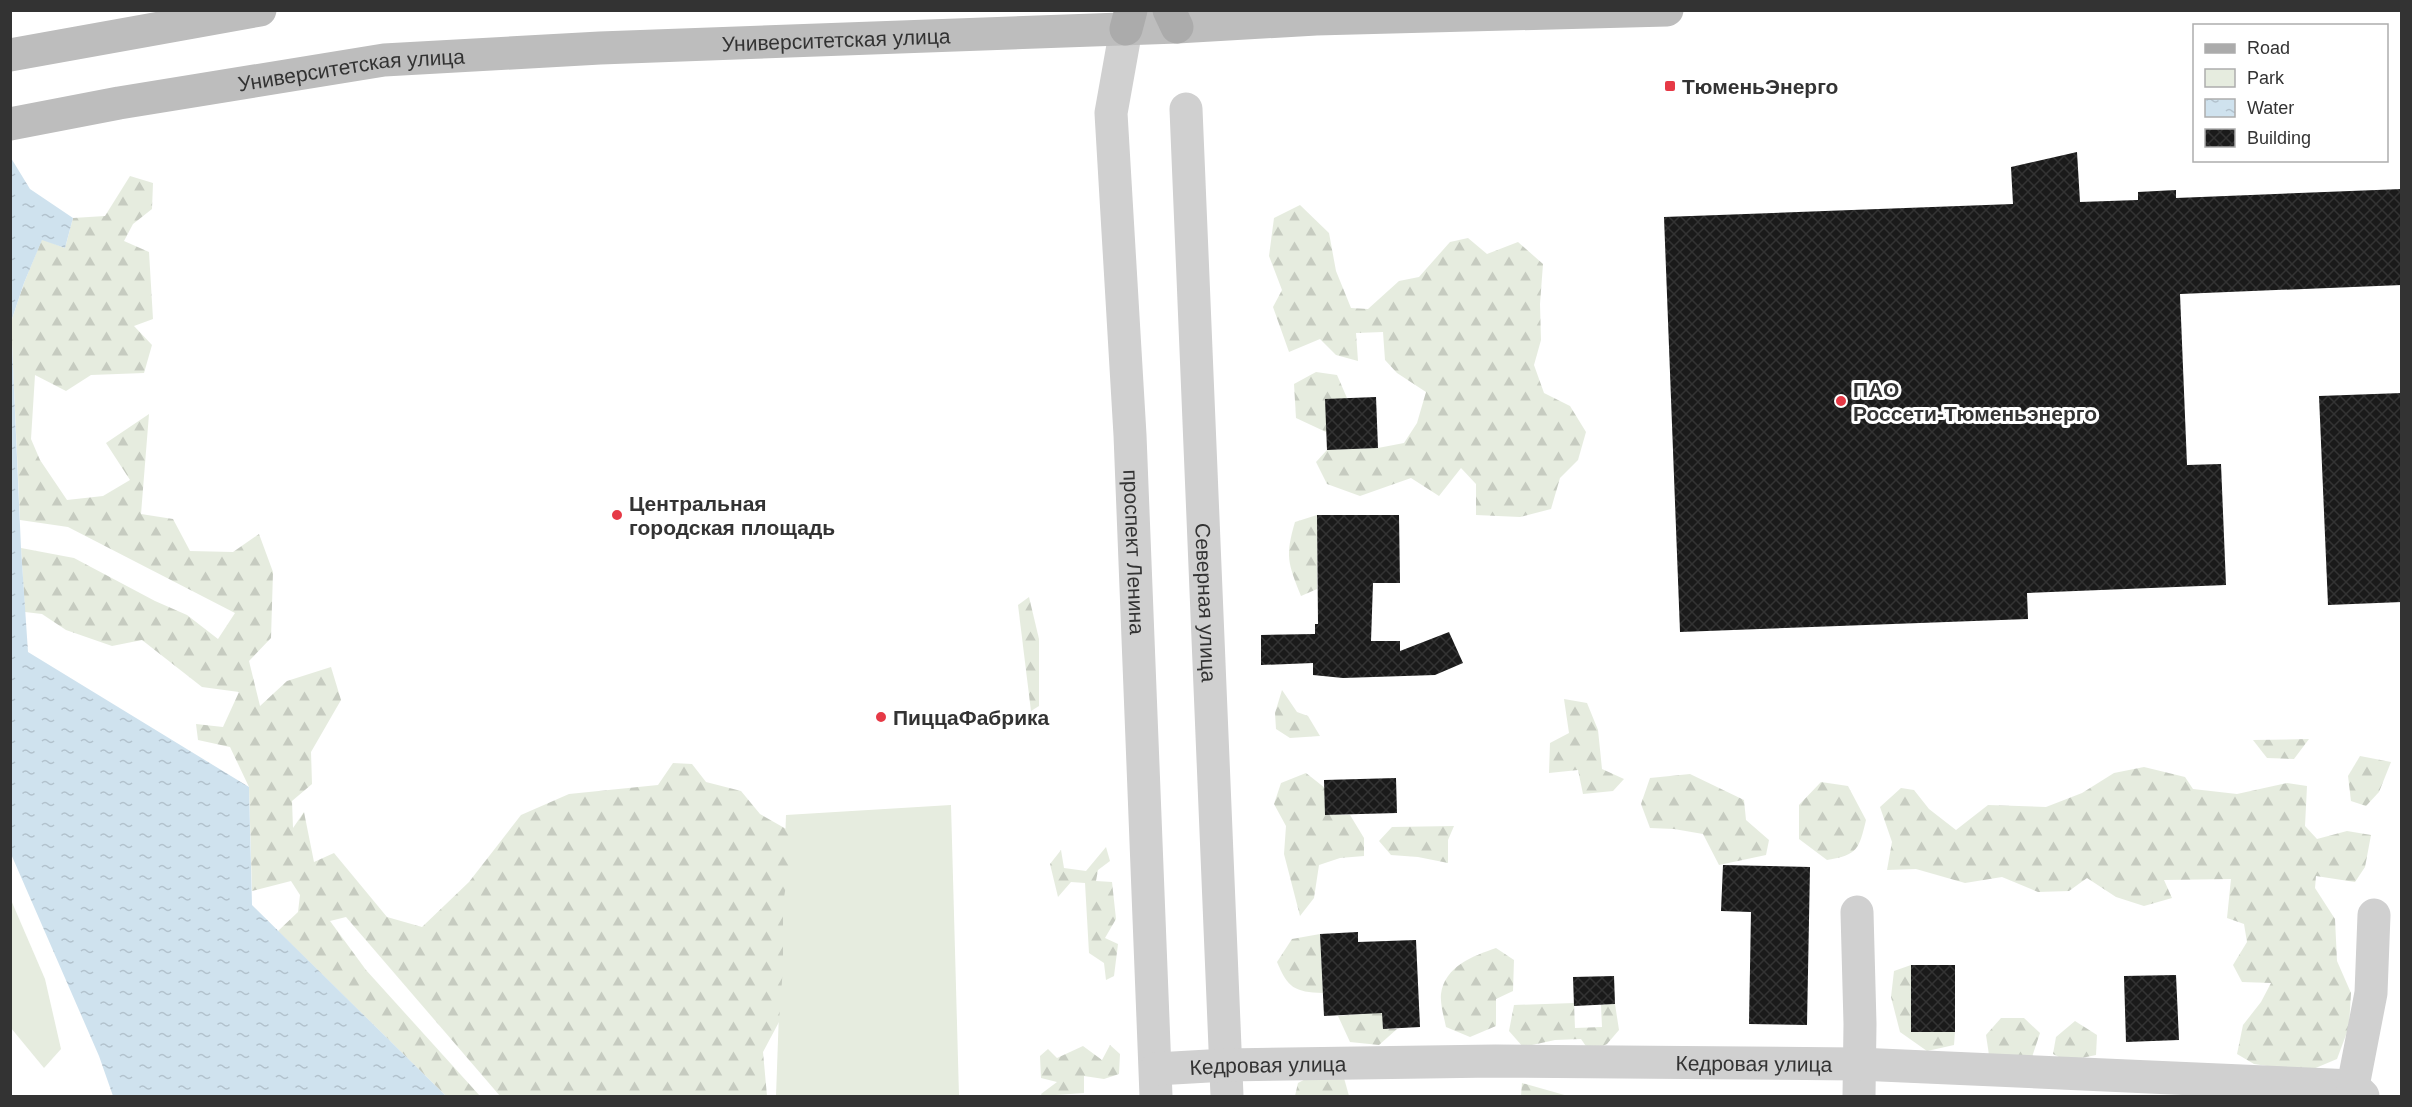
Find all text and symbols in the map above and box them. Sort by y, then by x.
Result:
street label: Университетская улица [721,24,951,55]
legend [2193,24,2388,162]
text: Road [2247,38,2290,58]
street label: Университетская улица [236,44,466,95]
text: Park [2247,68,2285,88]
place label: ТюменьЭнерго [1682,75,1838,98]
marker: ТюменьЭнерго [1663,79,1677,93]
text: Water [2247,98,2294,118]
text: Building [2247,128,2311,148]
place label: ПАО Россети-Тюменьэнерго [1853,378,2097,425]
marker: ПАО Россети-Тюменьэнерго [1834,394,1848,408]
street label: проспект Ленина [1120,469,1149,635]
place label: Центральная городская площадь [629,492,835,539]
marker: Центральная городская площадь [610,508,624,522]
street label: Северная улица [1192,522,1221,683]
place label: ПиццаФабрика [893,706,1050,729]
marker: ПиццаФабрика [874,710,888,724]
street label: Кедровая улица [1675,1051,1833,1075]
street label: Кедровая улица [1189,1052,1347,1079]

